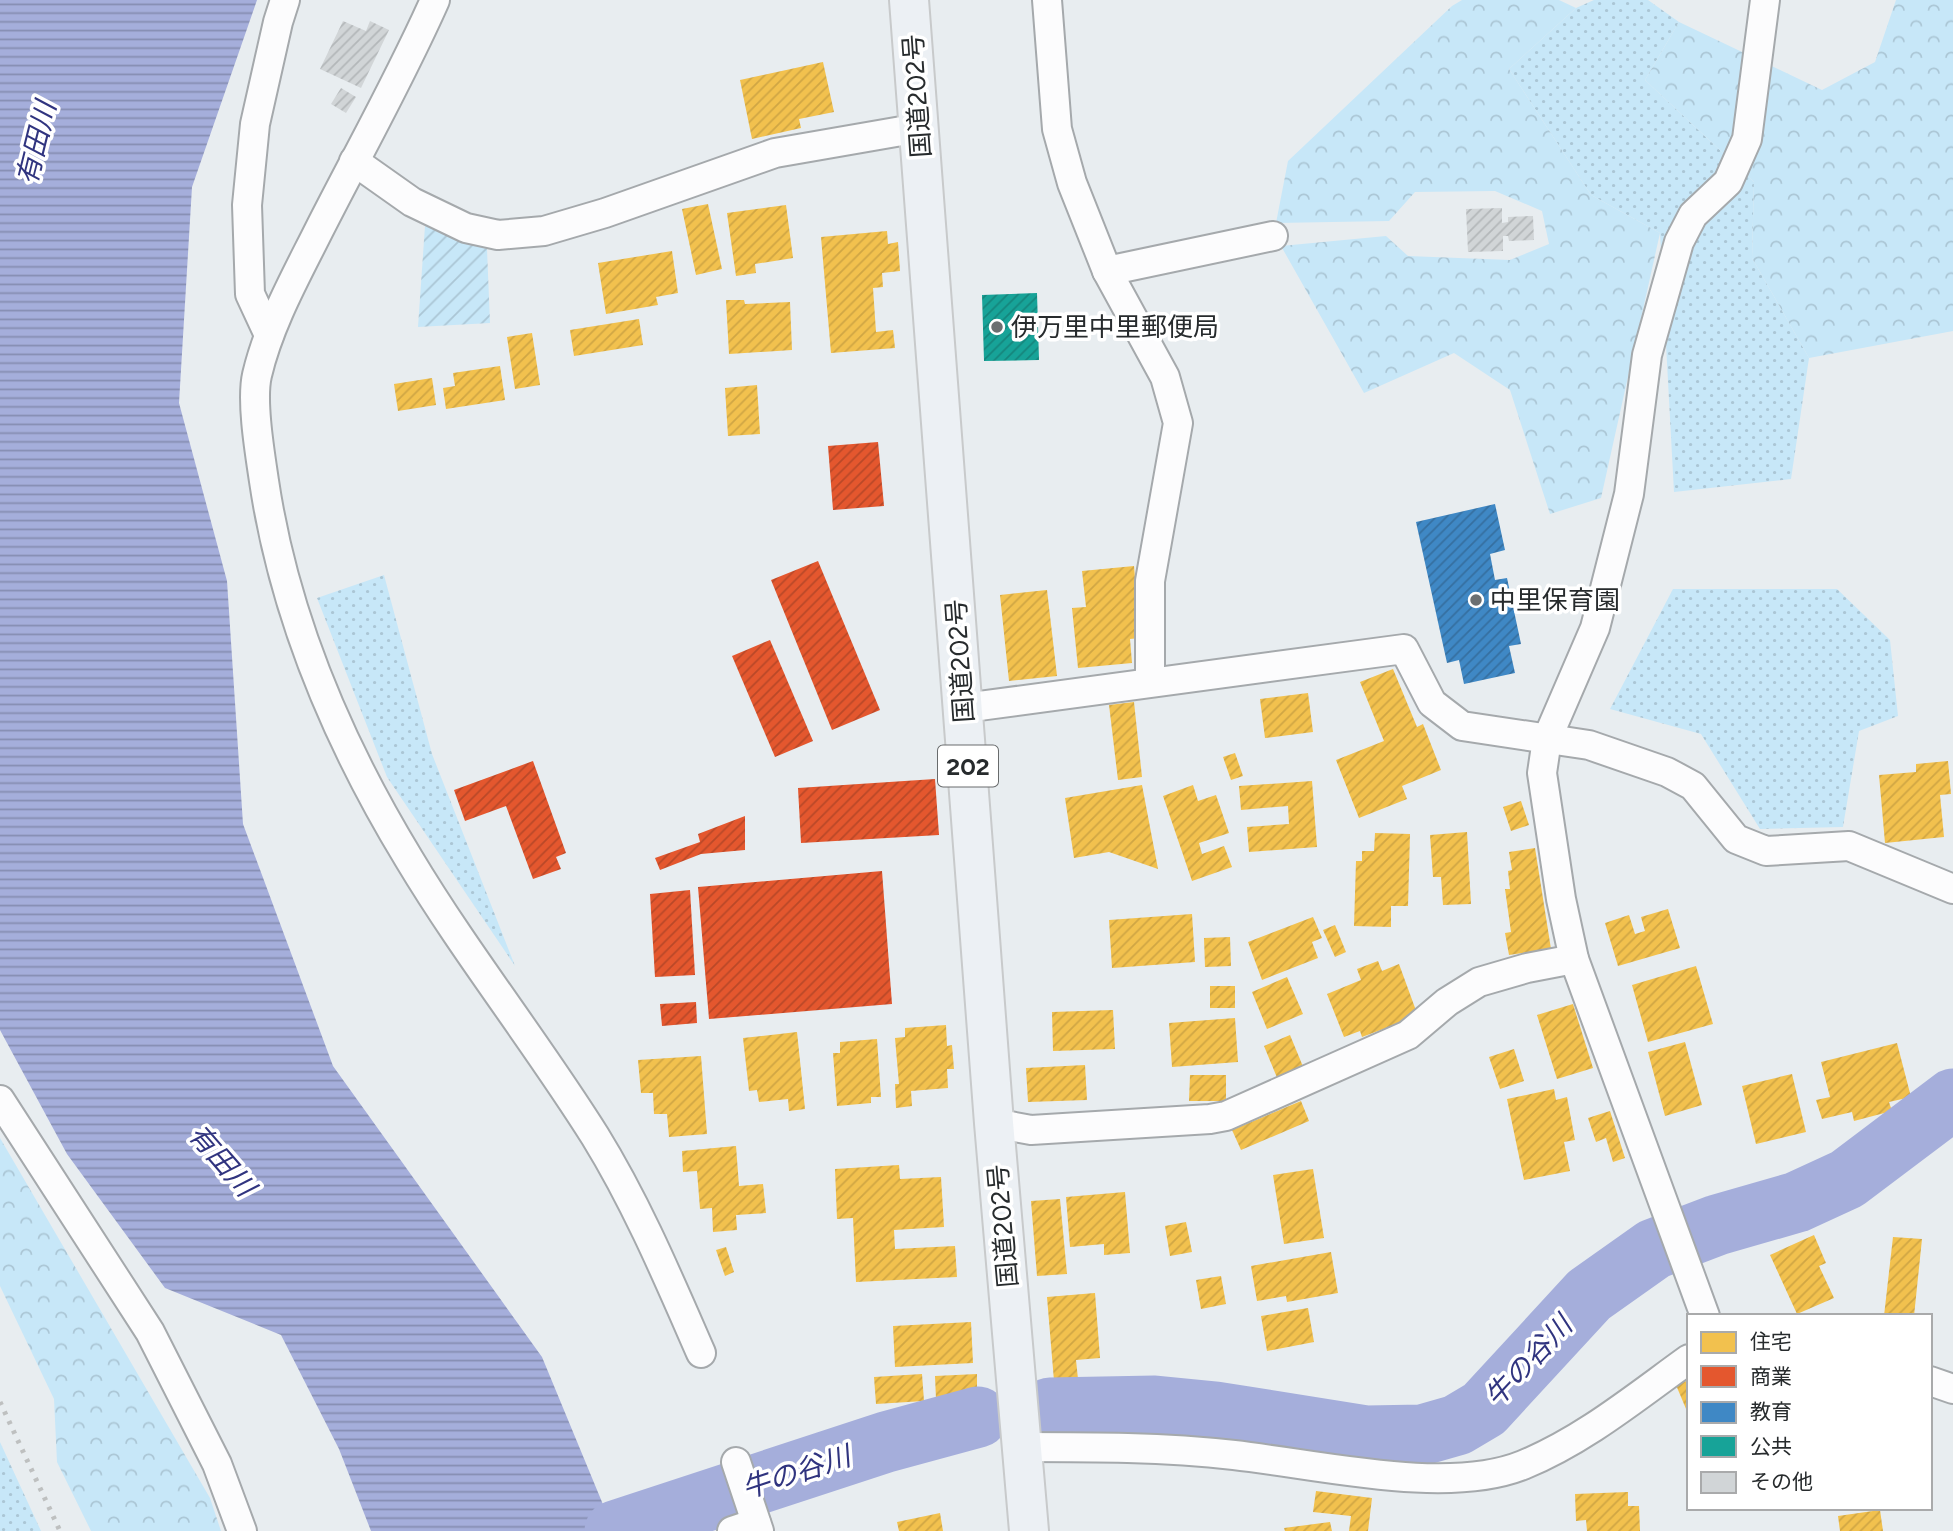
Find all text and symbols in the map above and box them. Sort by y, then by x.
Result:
street label: 国道202号 [897,33,937,159]
water label: 有田川 [9,95,63,188]
place label: 伊万里中里郵便局 [1011,311,1219,343]
marker: 伊万里中里郵便局 [989,319,1005,335]
place label: 中里保育園 [1490,584,1620,616]
marker: 中里保育園 [1468,592,1484,608]
street label: 国道202号 [940,598,980,724]
road number: 202 [938,746,998,786]
water label: 有田川 [182,1117,264,1205]
street label: 国道202号 [982,1163,1024,1289]
water label: 牛の谷川 [1477,1306,1581,1414]
legend [1687,1314,1932,1510]
text: 住宅 [1750,1329,1792,1354]
text: 商業 [1750,1364,1792,1389]
text: 教育 [1750,1399,1792,1424]
text: 公共 [1750,1434,1792,1459]
water label: 牛の谷川 [737,1438,857,1505]
text: その他 [1750,1469,1813,1494]

